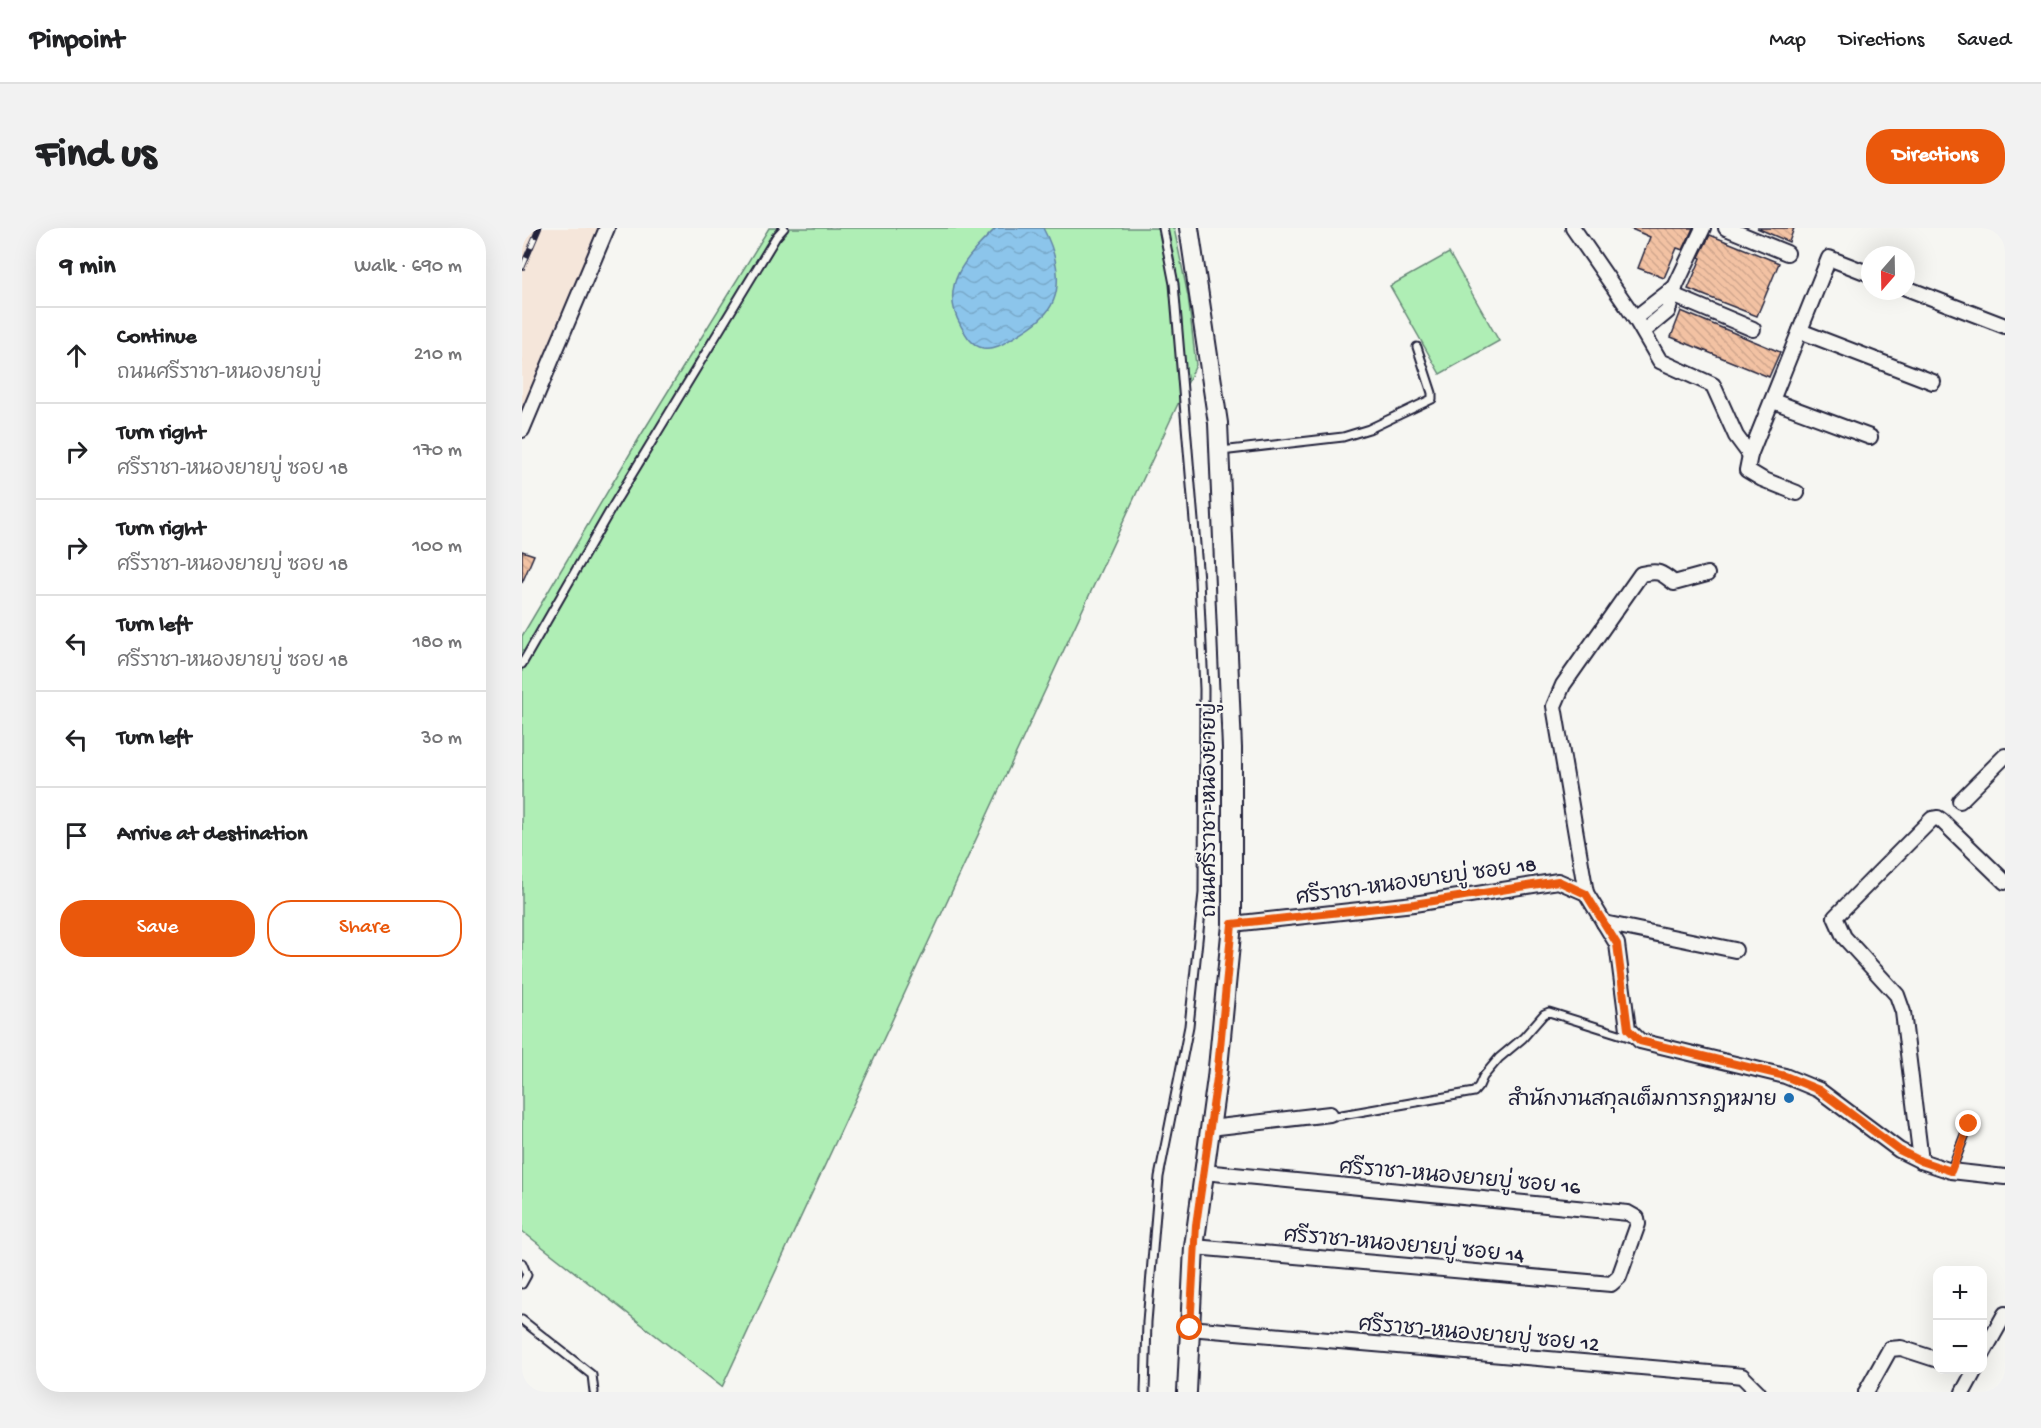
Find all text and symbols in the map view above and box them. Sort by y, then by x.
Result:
text: Pinpoint [30,25,124,58]
text: Map [1769,29,1806,54]
text: Directions [1839,29,1924,54]
text: Saved [1957,29,2011,54]
button: Directions [1866,129,2005,184]
text: Find us [36,132,156,181]
north arrow [1861,246,1915,300]
text: 9 min [60,252,116,283]
text: Walk · 690 m [354,256,462,279]
text: Continue [117,325,197,351]
icon: ahead [60,339,93,372]
text: 210 m [414,344,462,367]
text: ถนนศรีราชา-หนองยายบู่ [117,363,322,386]
text: Turn right [117,421,205,447]
icon: right [60,435,93,468]
text: 170 m [413,440,462,463]
text: ศรีราชา-หนองยายบู่ ซอย 18 [117,459,348,482]
text: Turn right [117,517,205,543]
icon: right [60,531,93,564]
text: 100 m [412,536,462,559]
text: ศรีราชา-หนองยายบู่ ซอย 18 [117,555,348,578]
text: Turn left [117,613,191,639]
icon: left [60,627,93,660]
text: 180 m [413,632,462,655]
text: ศรีราชา-หนองยายบู่ ซอย 18 [117,651,348,674]
street label: ถนนศรีราชา-หนองยายบู่ [1195,703,1224,917]
icon: left [60,723,93,756]
text: Turn left [117,726,191,752]
text: 30 m [421,728,462,751]
icon: arrive [60,819,93,852]
text: Arrive at destination [117,822,307,848]
street label: ศรีราชา-หนองยายบู่ ซอย 18 [1294,850,1538,913]
button: Save [60,900,255,957]
button: Share [267,900,462,957]
place label: สำนักงานสกุลเต็มการกฎหมาย [1508,1085,1777,1114]
marker: สำนักงานสกุลเต็มการกฎหมาย [1782,1091,1796,1105]
route end [1955,1110,1981,1136]
street label: ศรีราชา-หนองยายบู่ ซอย 16 [1338,1153,1582,1203]
street label: ศรีราชา-หนองยายบู่ ซอย 14 [1282,1221,1525,1270]
map controls [1933,1266,1987,1374]
button: + [1933,1266,1987,1320]
street label: ศรีราชา-หนองยายบู่ ซอย 12 [1357,1310,1600,1359]
route start [1176,1314,1202,1340]
button: − [1933,1320,1987,1374]

